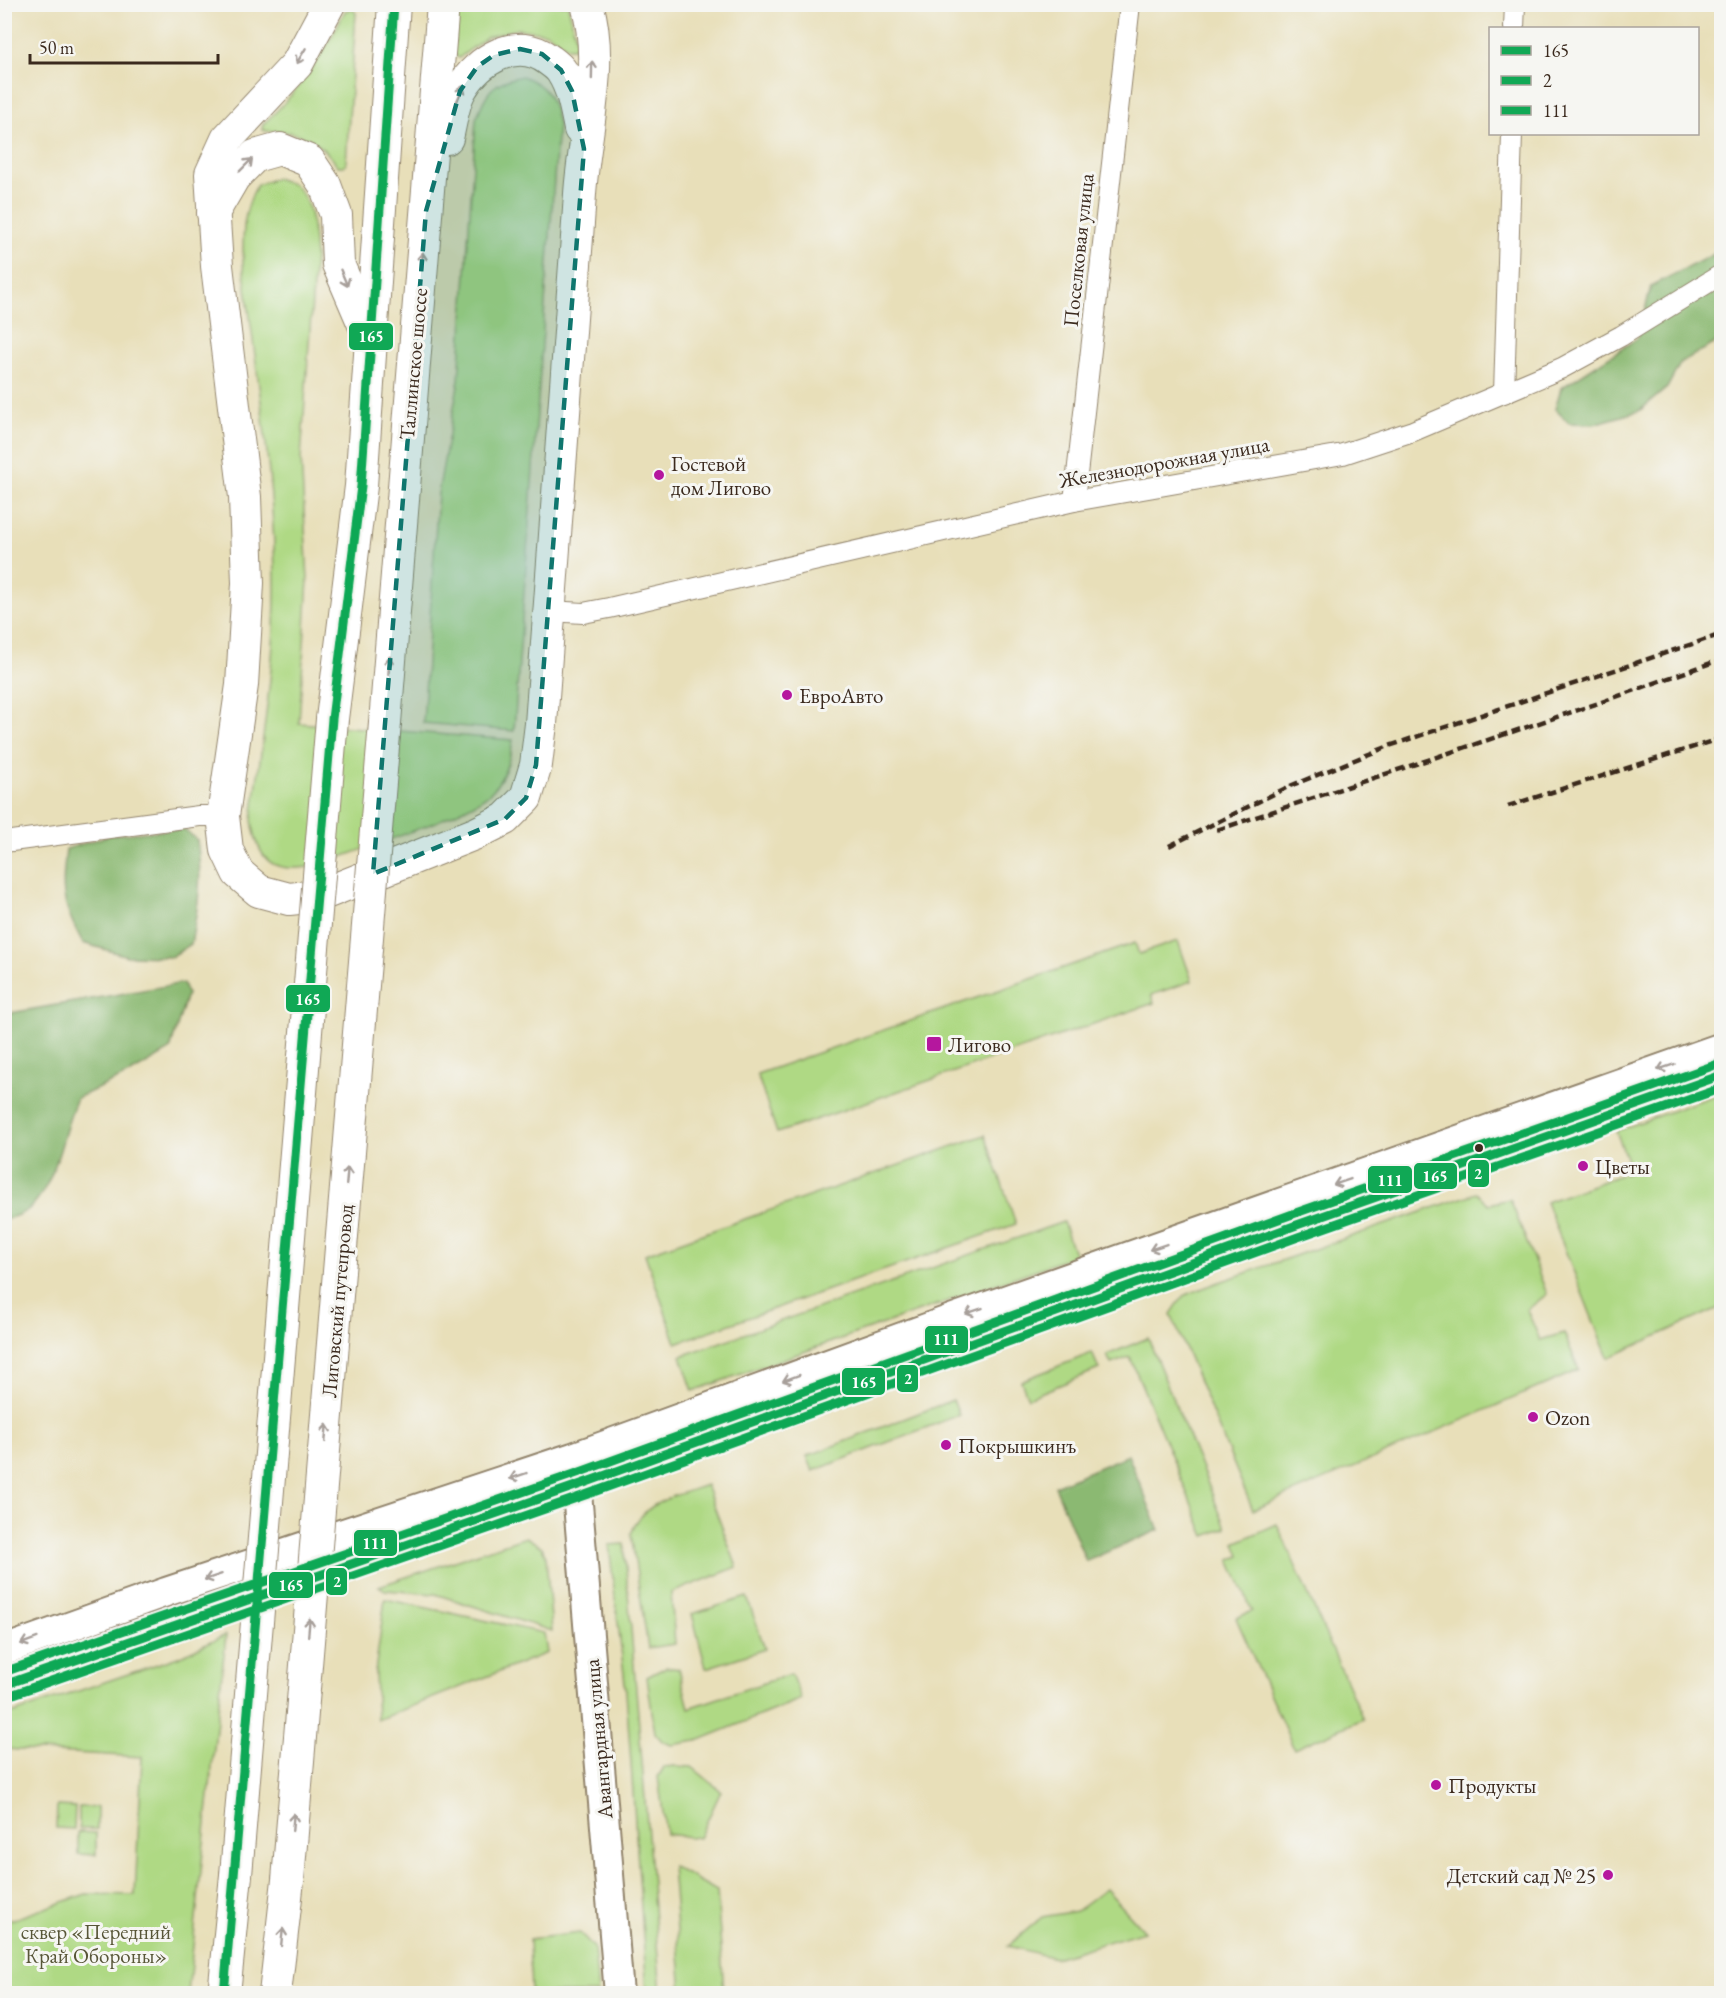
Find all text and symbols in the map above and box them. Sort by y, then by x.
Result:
scale bar [30,27,218,65]
legend [1489,27,1699,135]
text: 50 m [39,36,74,59]
text: 165 [1543,39,1569,62]
one-way arrow [295,47,307,64]
one-way arrow [587,60,598,80]
text: 2 [1543,69,1552,92]
one-way arrow [455,86,466,104]
text: 111 [1543,99,1569,122]
one-way arrow [238,158,253,173]
street label: Поселковая улица [1057,171,1100,328]
one-way arrow [417,252,428,272]
one-way arrow [339,268,350,286]
street label: Таллинское шоссе [393,287,433,441]
line badge: 165 [348,322,394,351]
text: 165 [358,326,384,347]
street label: Железнодорожная улица [1056,430,1272,494]
place label: Гостевой дом Лигово [671,450,771,501]
marker: Гостевой дом Лигово [652,468,666,482]
one-way arrow [384,655,395,675]
place label: ЕвроАвто [799,682,883,709]
marker: ЕвроАвто [780,688,794,702]
line badge: 165 [285,984,331,1013]
text: 165 [295,989,321,1010]
place label: Лигово [948,1031,1011,1058]
marker: Лигово [925,1035,943,1053]
one-way arrow [1657,1062,1676,1073]
unlabelled marker [1473,1142,1485,1154]
place label: Цветы [1595,1153,1650,1180]
line badge: 2 [1467,1159,1490,1188]
marker: Цветы [1576,1159,1590,1173]
line badge: 165 [1413,1162,1458,1190]
text: 2 [1474,1163,1483,1184]
line badge: 111 [1367,1165,1413,1194]
one-way arrow [342,1166,353,1186]
text: 165 [1422,1166,1448,1187]
text: 111 [1377,1170,1403,1191]
one-way arrow [1333,1177,1352,1188]
street label: Лиговский путепровод [315,1203,359,1399]
one-way arrow [1149,1242,1168,1253]
one-way arrow [965,1307,984,1318]
line badge: 111 [924,1325,969,1354]
text: 111 [933,1329,959,1350]
line badge: 2 [896,1364,919,1393]
line badge: 165 [841,1367,886,1396]
text: 2 [904,1368,913,1389]
text: 165 [851,1372,877,1393]
one-way arrow [782,1374,801,1385]
place label: Ozon [1545,1404,1590,1431]
marker: Ozon [1526,1410,1540,1424]
one-way arrow [320,1423,331,1443]
place label: Покрышкинъ [958,1432,1076,1459]
marker: Покрышкинъ [939,1438,953,1452]
one-way arrow [509,1472,528,1483]
line badge: 111 [353,1529,398,1557]
text: 111 [362,1533,388,1554]
line badge: 2 [325,1567,348,1596]
line badge: 165 [268,1571,314,1599]
text: 2 [333,1571,342,1592]
one-way arrow [204,1572,223,1583]
text: 165 [278,1575,304,1596]
one-way arrow [304,1618,315,1638]
one-way arrow [20,1637,39,1648]
street label: Авангардная улица [578,1657,619,1821]
place label: Продукты [1448,1772,1537,1799]
marker: Продукты [1429,1778,1443,1792]
one-way arrow [288,1812,299,1832]
place label: Детский сад № 25 [1447,1862,1596,1889]
marker: Детский сад № 25 [1601,1868,1615,1882]
park label: сквер «Передний Край Обороны» [21,1918,171,1969]
one-way arrow [276,1927,287,1947]

